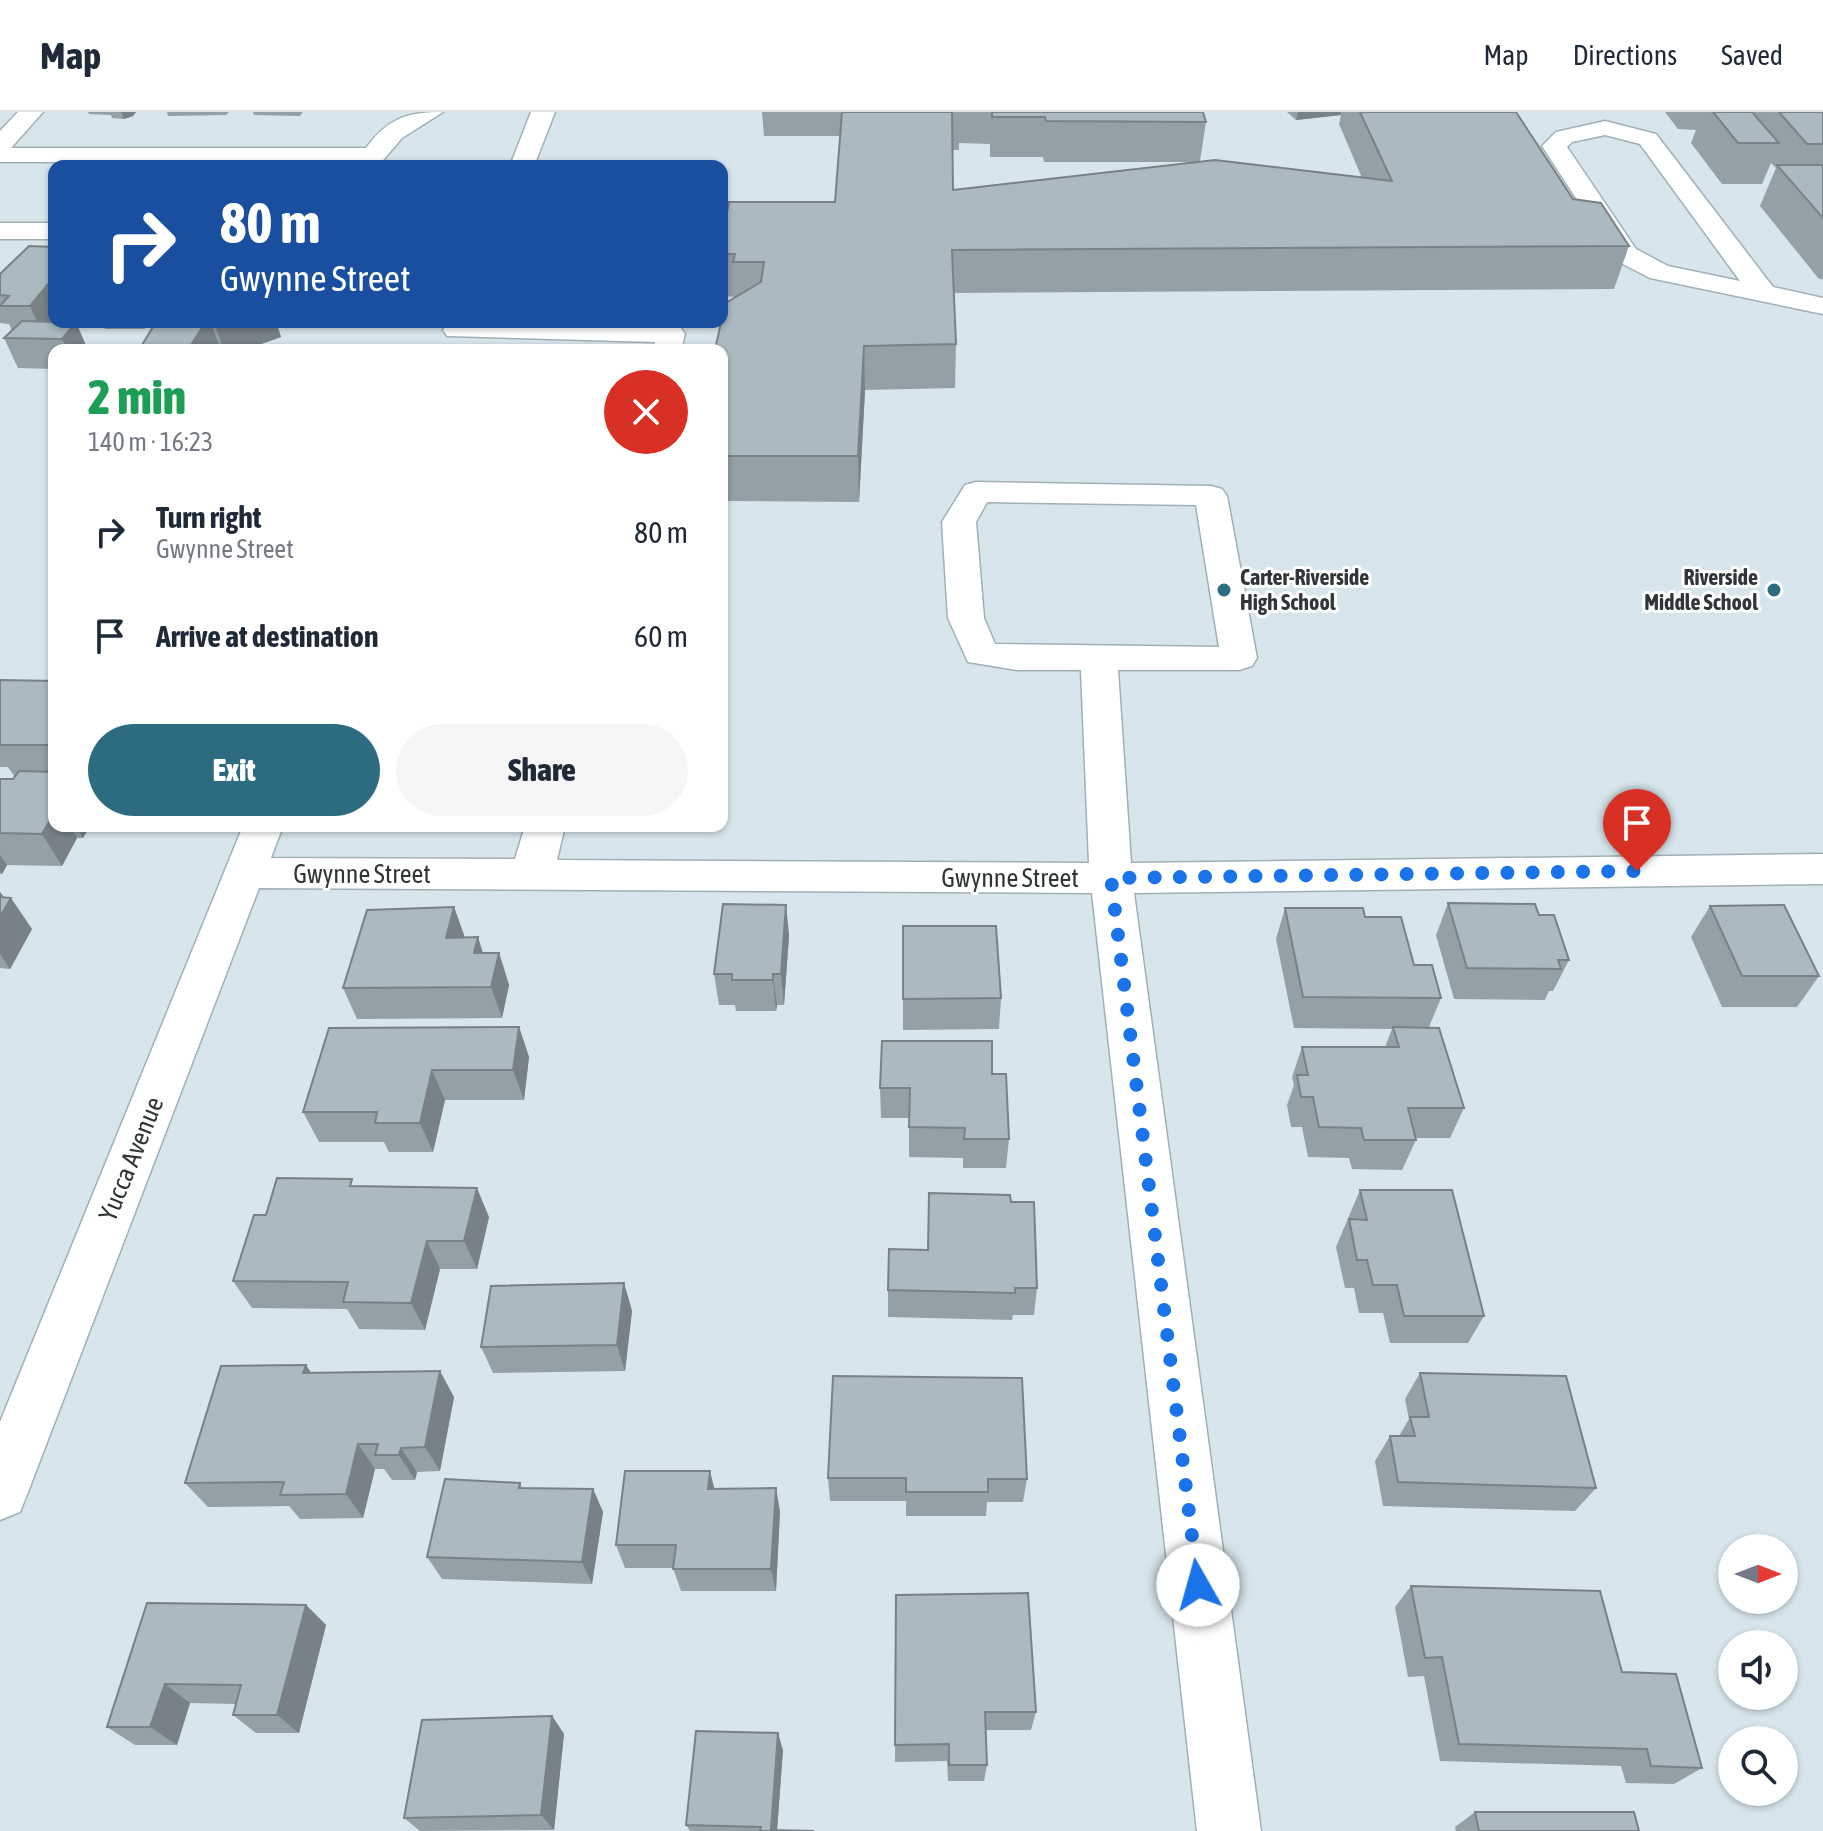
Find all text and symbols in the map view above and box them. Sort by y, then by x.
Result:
text: Map [40,34,101,77]
text: Map [1484,39,1529,71]
text: Directions [1573,39,1677,71]
text: Saved [1721,39,1783,71]
text: 80 m [220,191,321,255]
icon: right [88,192,192,296]
text: Gwynne Street [220,257,411,299]
text: 2 min [88,369,186,424]
button: close [604,370,688,454]
text: 140 m · 16:23 [88,427,213,457]
text: Turn right [156,500,262,534]
icon: right [88,510,132,554]
text: 80 m [634,515,688,549]
text: Gwynne Street [156,534,294,564]
place label: Carter-Riverside High School [1240,564,1369,615]
place label: Riverside Middle School [1644,564,1759,615]
marker: Carter-Riverside High School [1215,581,1233,599]
marker: Riverside Middle School [1765,581,1783,599]
icon: arrive [88,614,132,658]
text: Arrive at destination [156,619,378,653]
text: 60 m [634,619,688,653]
button: Exit [88,724,380,816]
button: Share [396,724,688,816]
pin [1603,789,1671,871]
icon: arrive [1615,801,1659,845]
street label: Gwynne Street [293,859,431,889]
street label: Gwynne Street [941,863,1079,893]
street label: Yucca Avenue [93,1093,169,1225]
north arrow [1718,1534,1798,1614]
map controls [1718,1534,1798,1806]
position arrow [1156,1543,1240,1627]
button: sound [1718,1630,1798,1710]
button: search [1718,1726,1798,1806]

